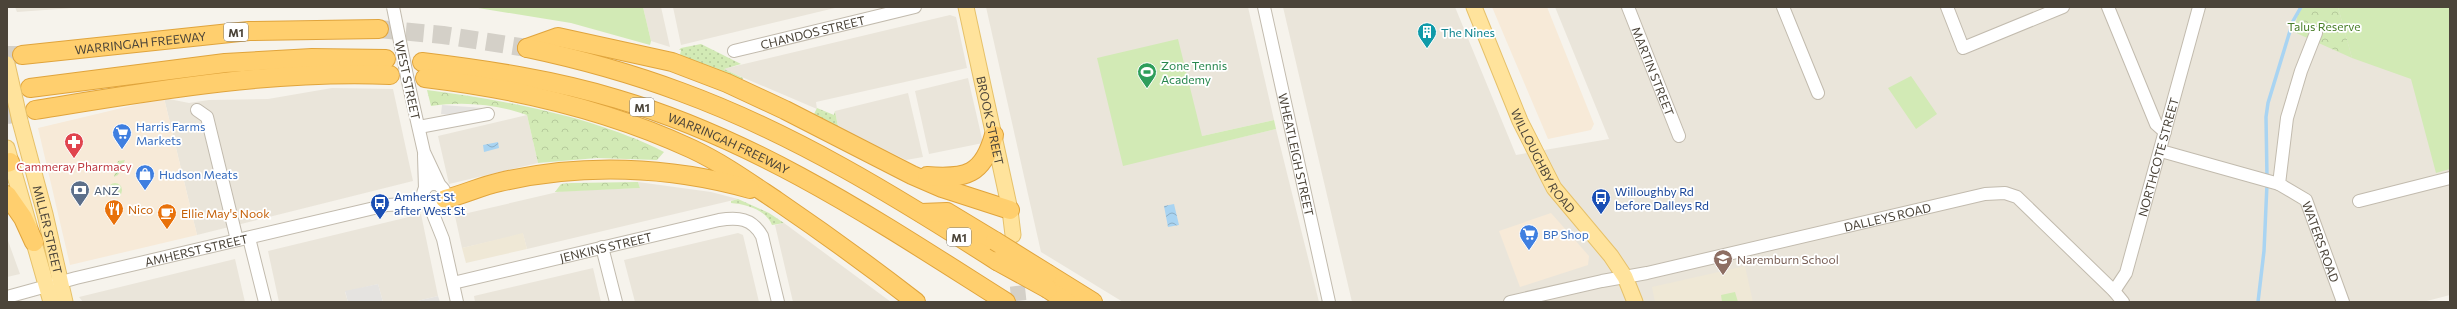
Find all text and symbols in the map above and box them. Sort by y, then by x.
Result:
street label: CHANDOS STREET [759,12,867,51]
park label: Talus Reserve [2287,19,2361,33]
building icon: The Nines [1416,21,1438,49]
road number: M1 [224,23,248,41]
place label: The Nines [1441,25,1495,39]
street label: MARTIN STREET [1629,25,1677,118]
street label: WARRINGAH FREEWAY [74,29,207,56]
street label: WEST STREET [393,39,423,121]
place label: Zone Tennis Academy [1161,58,1227,86]
sports icon: Zone Tennis Academy [1136,61,1158,89]
street label: BROOK STREET [974,75,1007,166]
street label: WHEATLEIGH STREET [1276,92,1317,217]
street label: NORTHCOTE STREET [2135,96,2181,218]
road number: M1 [630,98,654,116]
street label: WILLOUGHBY ROAD [1509,107,1579,215]
street label: WARRINGAH FREEWAY [666,110,792,177]
place label: Harris Farms Markets [136,119,205,147]
supermarket icon: Harris Farms Markets [111,122,133,150]
pharmacy icon: Cammeray Pharmacy [63,131,85,159]
place label: Cammeray Pharmacy [16,159,132,173]
shop icon: Hudson Meats [134,163,156,191]
place label: Hudson Meats [159,167,238,181]
bank icon: ANZ [69,179,91,207]
place label: ANZ [94,183,119,197]
street label: MILLER STREET [31,184,65,275]
place label: Willoughby Rd before Dalleys Rd [1615,184,1709,212]
bus stop icon: Willoughby Rd before Dalleys Rd [1590,187,1612,215]
place label: Amherst St after West St [394,189,466,217]
bus stop icon: Amherst St after West St [369,192,391,220]
restaurant icon: Nico [103,198,125,226]
street label: WATERS ROAD [2300,199,2342,284]
street label: DALLEYS ROAD [1843,200,1933,234]
place label: Nico [128,202,153,216]
cafe icon: Ellie May's Nook [156,202,178,230]
place label: Ellie May's Nook [181,206,270,220]
supermarket icon: BP Shop [1518,223,1540,251]
place label: BP Shop [1543,227,1589,241]
road number: M1 [947,228,971,246]
street label: JENKINS STREET [558,229,653,265]
street label: AMHERST STREET [143,231,249,269]
school or university icon: Naremburn School [1712,248,1734,276]
place label: Naremburn School [1737,252,1839,266]

